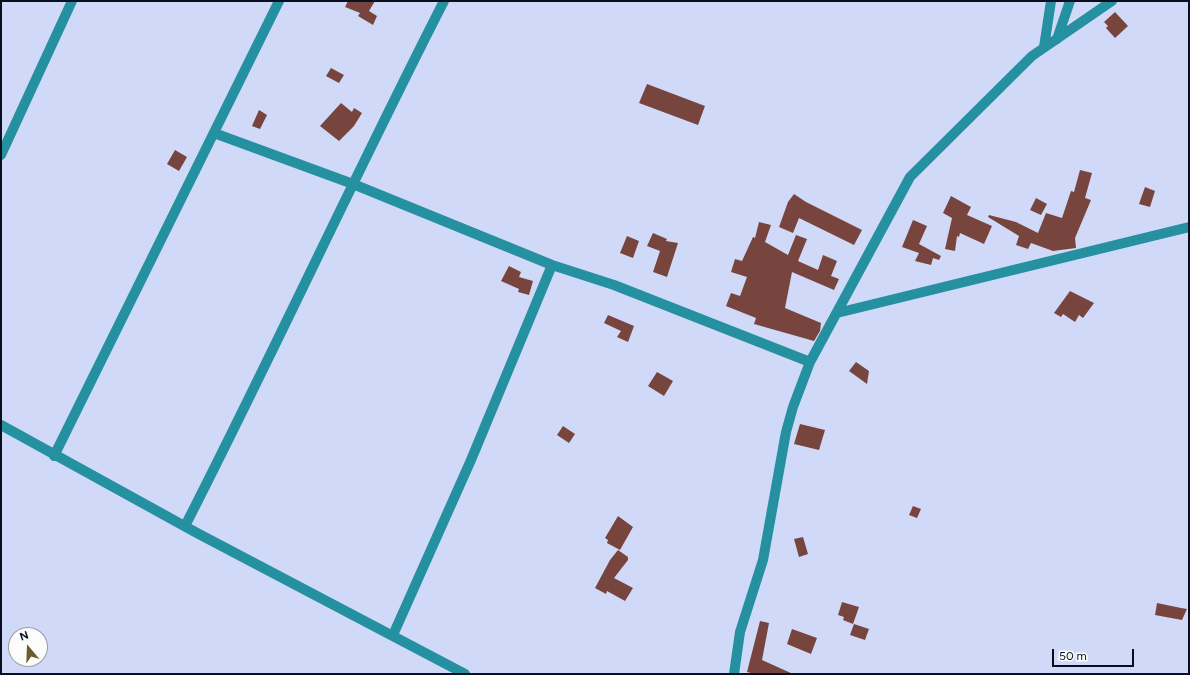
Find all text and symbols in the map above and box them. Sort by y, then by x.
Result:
north arrow [8,627,48,667]
text: N [18,629,30,644]
scale bar [1054,641,1136,667]
text: 50 m [1059,649,1087,663]

